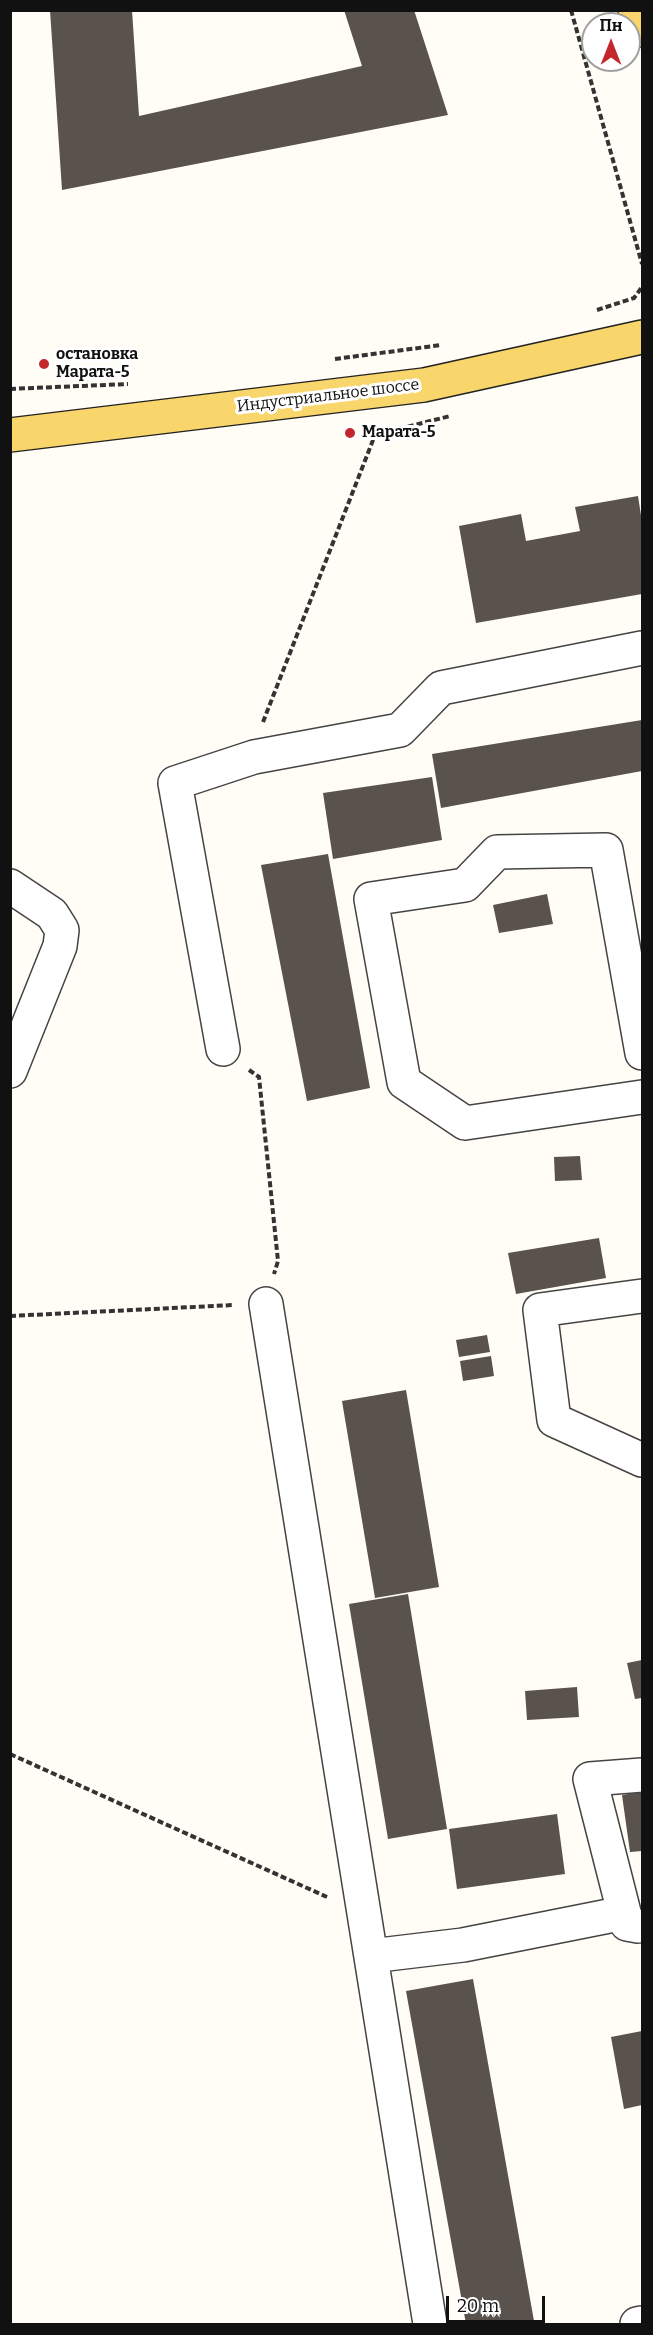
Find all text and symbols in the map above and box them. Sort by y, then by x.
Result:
north arrow [581,12,641,72]
text: Пн [599,16,623,35]
place label: остановка Марата-5 [56,345,138,383]
marker: остановка Марата-5 [37,357,51,371]
street label: Индустриальное шоссе [236,375,420,417]
place label: Марата-5 [362,423,436,443]
marker: Марата-5 [343,426,357,440]
scale bar [449,2284,548,2322]
text: 20 m [457,2295,499,2317]

